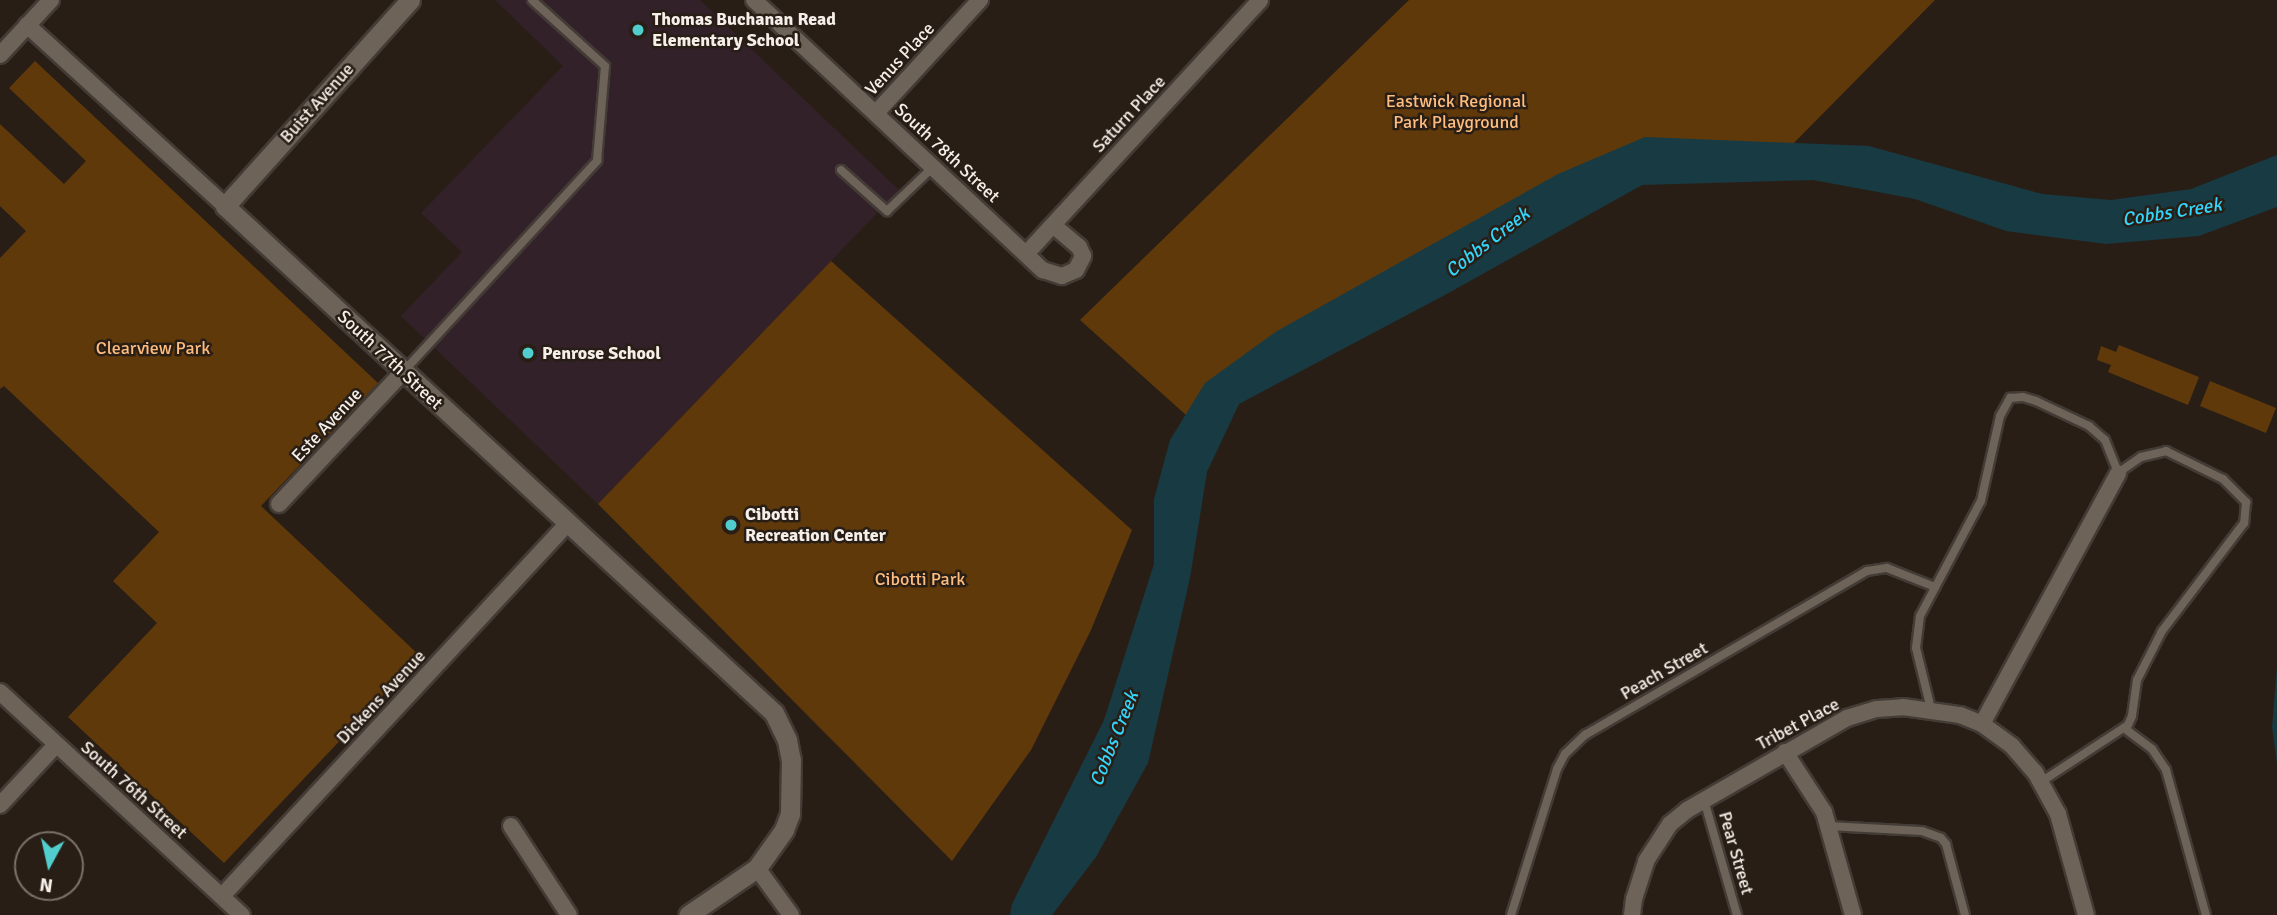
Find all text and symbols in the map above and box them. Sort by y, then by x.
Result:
place label: Thomas Buchanan Read Elementary School [652,9,836,52]
street label: Venus Place [861,18,939,100]
marker: Thomas Buchanan Read Elementary School [630,22,646,38]
street label: Buist Avenue [276,59,358,147]
street label: Saturn Place [1088,71,1170,157]
park label: Eastwick Regional Park Playground [1386,91,1526,134]
street label: South 78th Street [890,99,1004,207]
water label: Cobbs Creek [2121,194,2223,232]
water label: Cobbs Creek [1441,203,1535,283]
street label: South 77th Street [333,306,447,414]
park label: Clearview Park [96,337,210,359]
place label: Penrose School [542,342,661,364]
marker: Penrose School [520,345,536,361]
street label: Este Avenue [287,383,367,467]
place label: Cibotti Recreation Center [745,504,886,546]
marker: Cibotti Recreation Center [723,517,739,533]
park label: Cibotti Park [875,568,965,590]
street label: Peach Street [1617,637,1711,705]
street label: Dickens Avenue [332,646,430,748]
water label: Cobbs Creek [1086,688,1144,790]
street label: Tribet Place [1753,693,1843,755]
street label: South 76th Street [76,737,192,843]
street label: Pear Street [1714,809,1758,897]
north arrow [14,831,84,901]
text: N [38,872,55,898]

